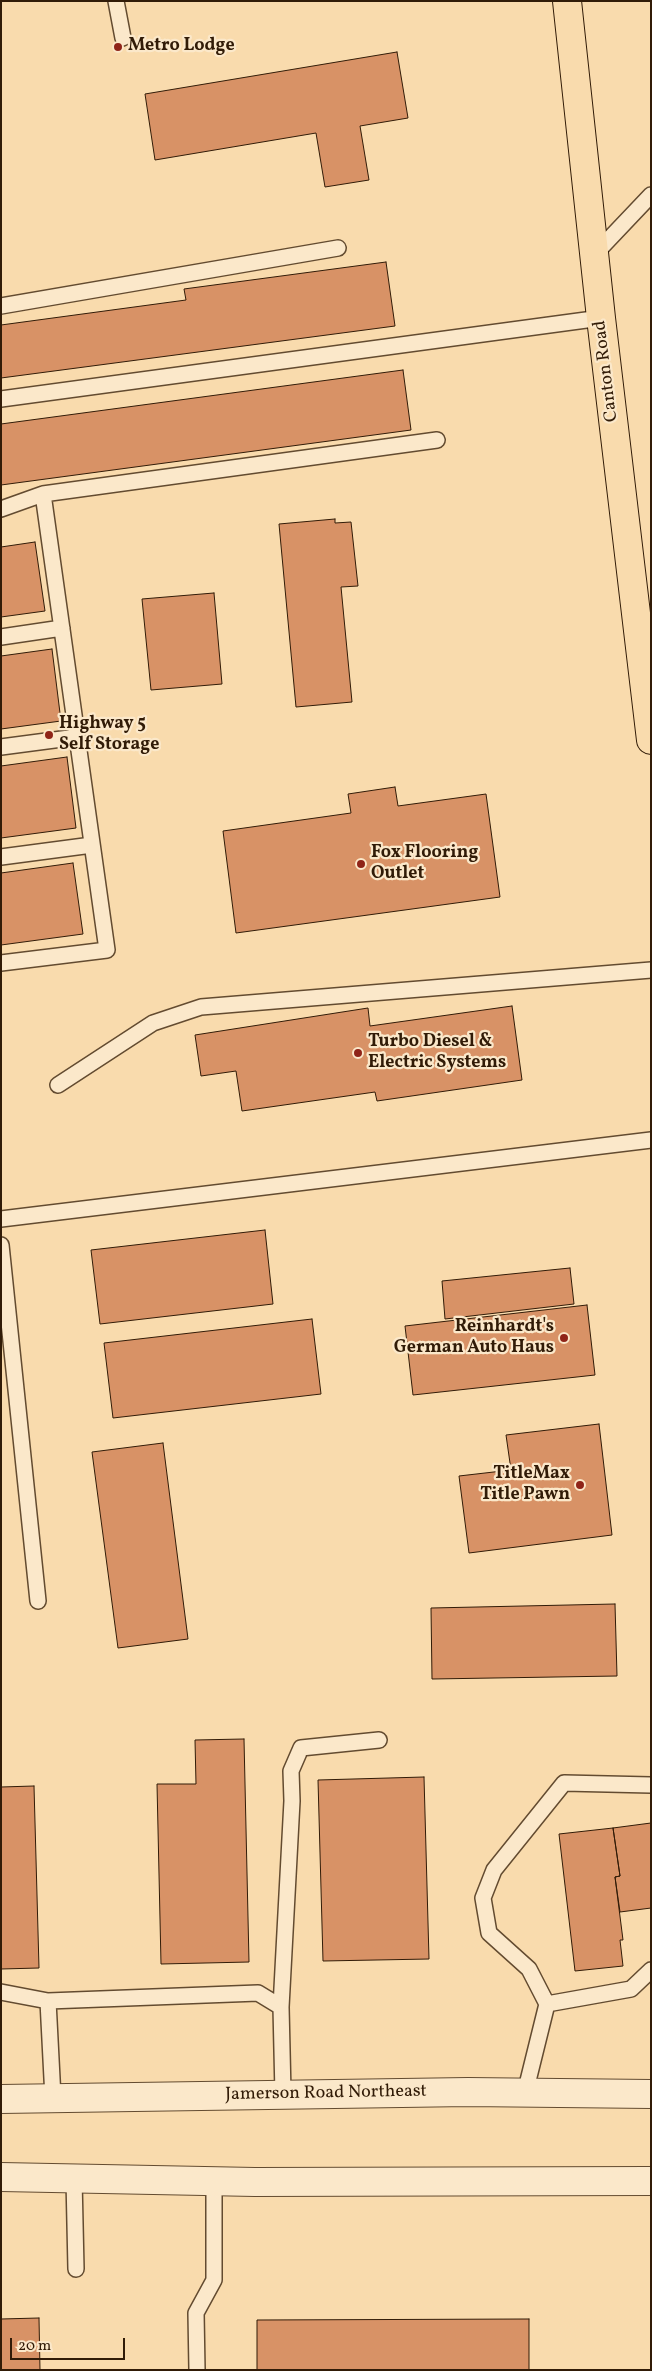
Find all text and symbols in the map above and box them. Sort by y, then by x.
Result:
place label: Metro Lodge [128,36,235,58]
marker: Metro Lodge [112,41,124,53]
street label: Canton Road [590,319,624,423]
place label: Highway 5 Self Storage [59,714,159,756]
marker: Highway 5 Self Storage [43,729,55,741]
place label: Fox Flooring Outlet [371,843,478,886]
marker: Fox Flooring Outlet [355,858,367,870]
place label: Turbo Diesel & Electric Systems [368,1032,506,1074]
marker: Turbo Diesel & Electric Systems [352,1047,364,1059]
place label: Reinhardt's German Auto Haus [394,1317,554,1360]
marker: Reinhardt's German Auto Haus [558,1332,570,1344]
place label: TitleMax Title Pawn [480,1464,570,1506]
marker: TitleMax Title Pawn [574,1479,586,1491]
street label: Jamerson Road Northeast [225,2081,427,2107]
scale bar [12,2328,128,2360]
text: 20 m [18,2336,51,2357]

